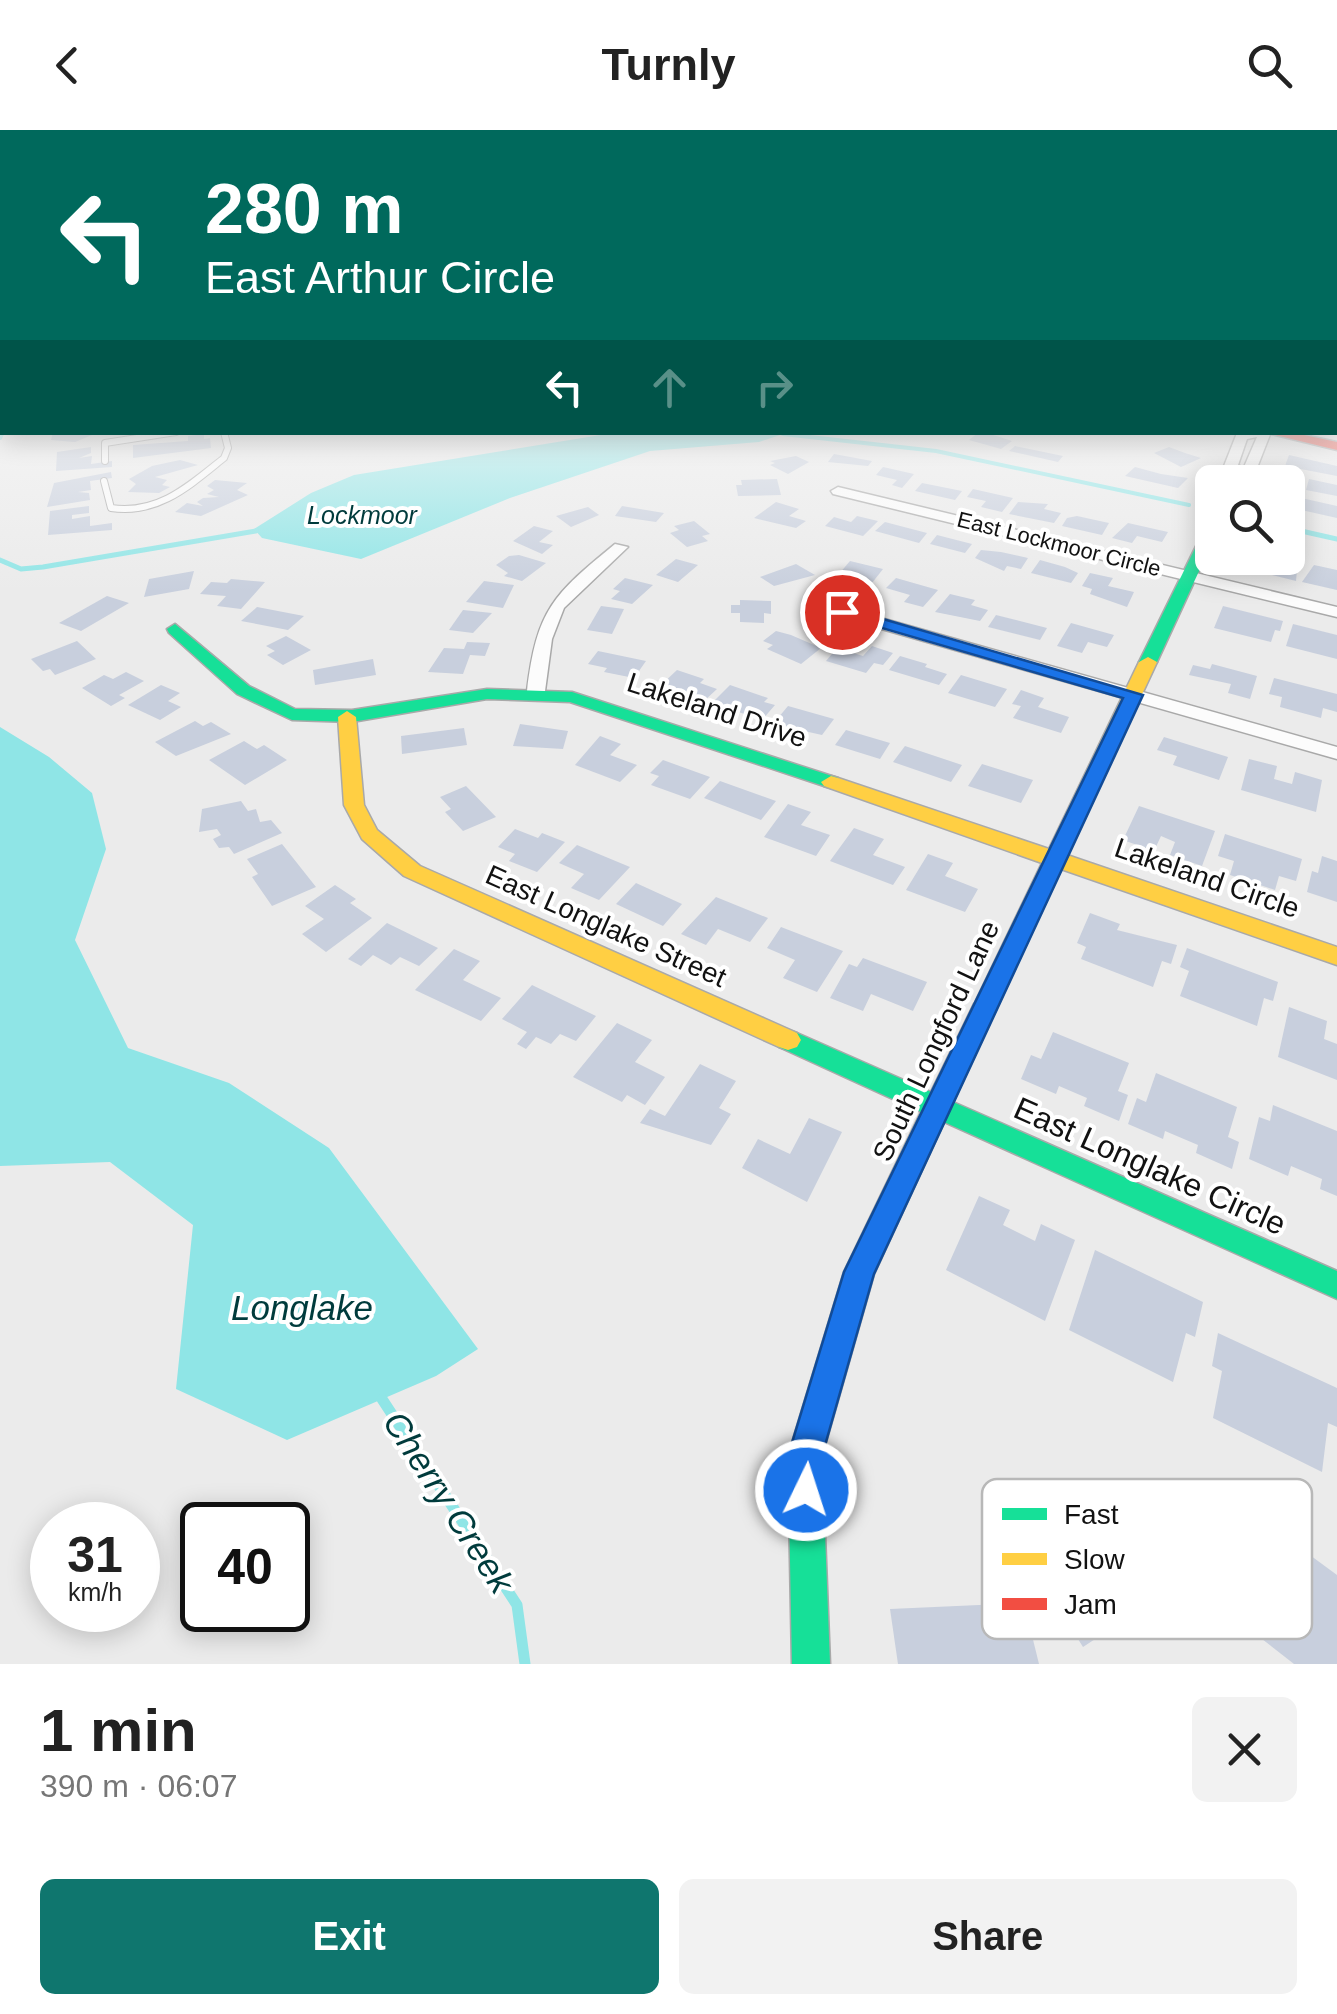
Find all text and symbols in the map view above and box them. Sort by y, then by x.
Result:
icon: back [40,38,95,93]
icon: search [1242,38,1297,93]
text: Turnly [601,39,736,90]
icon: left [40,170,170,300]
text: 280 m [205,170,403,248]
text: East Arthur Circle [205,252,555,303]
icon: left [537,360,592,415]
icon: ahead [642,360,697,415]
icon: right [747,360,802,415]
map controls [1195,465,1305,575]
button: search [1195,465,1305,575]
water label: Lockmoor [307,501,419,529]
street label: East Lockmoor Circle [955,507,1163,581]
pin [800,570,885,655]
icon: arrive [815,585,870,640]
street label: Lakeland Drive [623,666,811,754]
street label: Lakeland Circle [1111,832,1303,924]
street label: East Longlake Street [481,859,731,993]
street label: South Longford Lane [867,916,1005,1166]
street label: East Longlake Circle [1009,1090,1291,1242]
water label: Longlake [231,1288,373,1327]
water label: Cherry Creek [376,1404,523,1601]
position arrow [754,1438,858,1542]
legend [982,1479,1312,1639]
text: Fast [1064,1499,1119,1530]
speed limit sign: 40 [180,1502,310,1632]
text: 31 [67,1527,123,1583]
text: Slow [1064,1544,1125,1575]
text: km/h [68,1578,122,1606]
text: Jam [1064,1589,1117,1620]
text: 1 min [40,1697,197,1764]
button: close [1192,1697,1297,1802]
text: 390 m · 06:07 [40,1768,237,1804]
button: Exit [40,1879,659,1994]
button: Share [679,1879,1297,1994]

